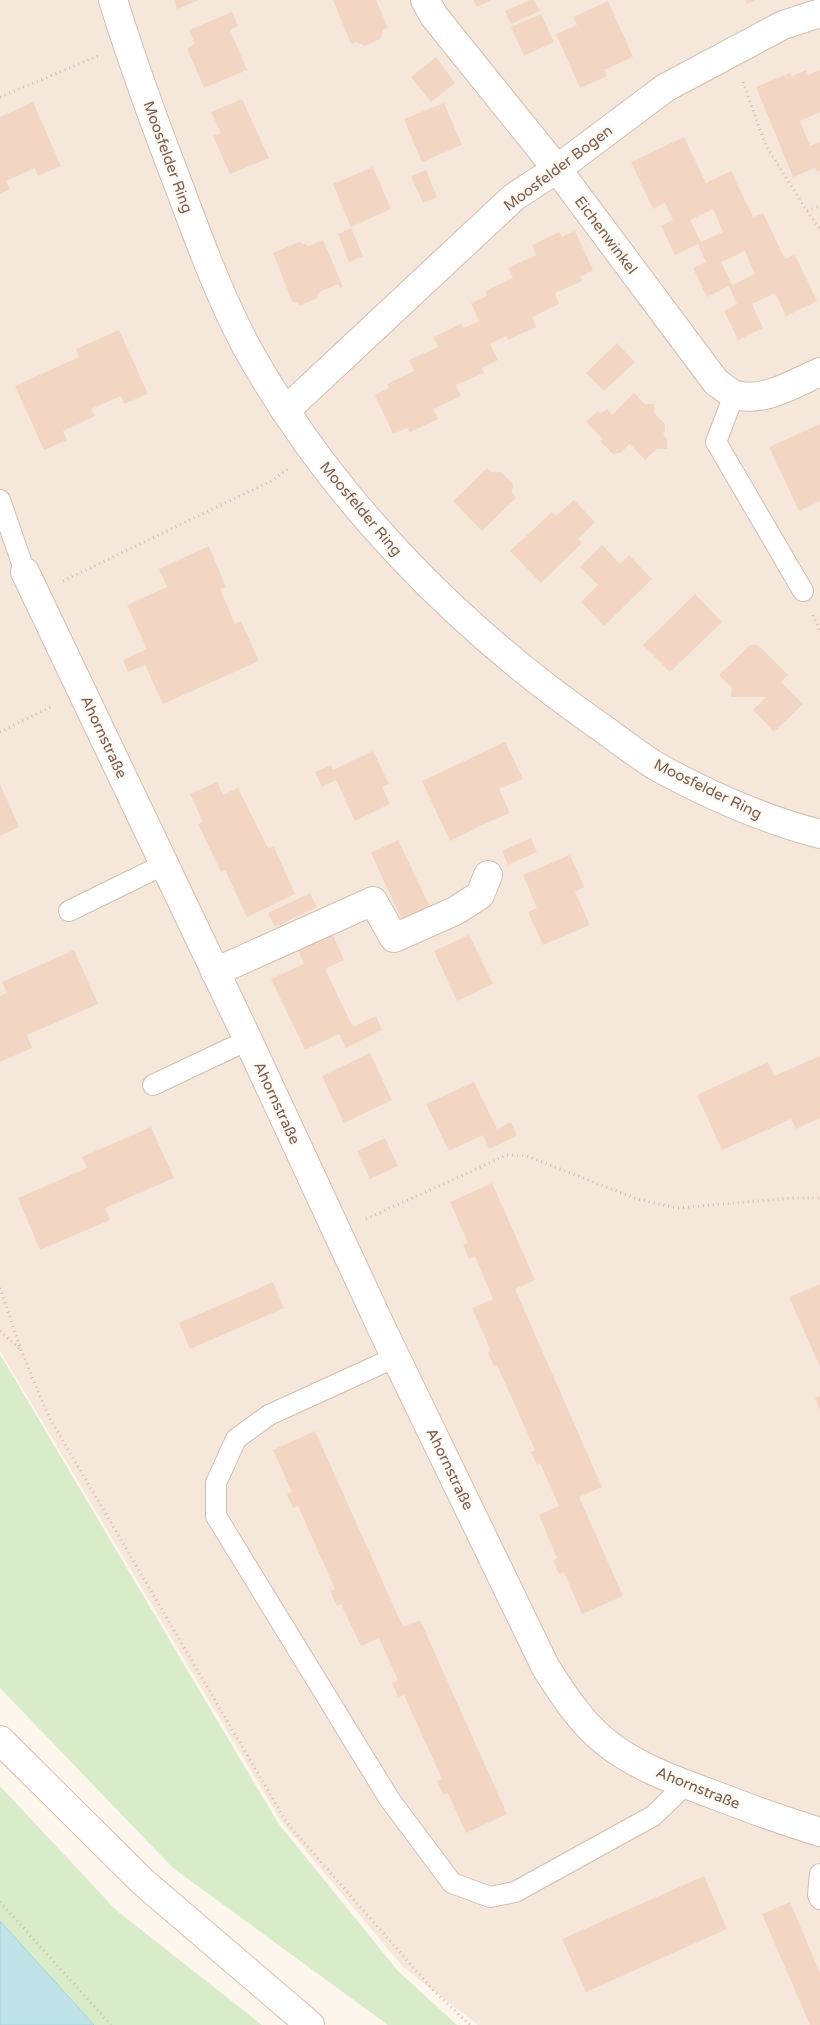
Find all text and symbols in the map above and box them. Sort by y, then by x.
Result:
street label: Moosfelder Ring [139,99,197,215]
street label: Moosfelder Bogen [500,121,616,215]
street label: Eichenwinkel [571,192,641,278]
street label: Moosfelder Ring [316,458,406,560]
street label: Ahornstraße [77,693,131,781]
street label: Moosfelder Ring [651,755,765,823]
street label: Ahornstraße [250,1059,304,1147]
street label: Ahornstraße [422,1425,478,1513]
street label: Ahornstraße [653,1763,743,1813]

